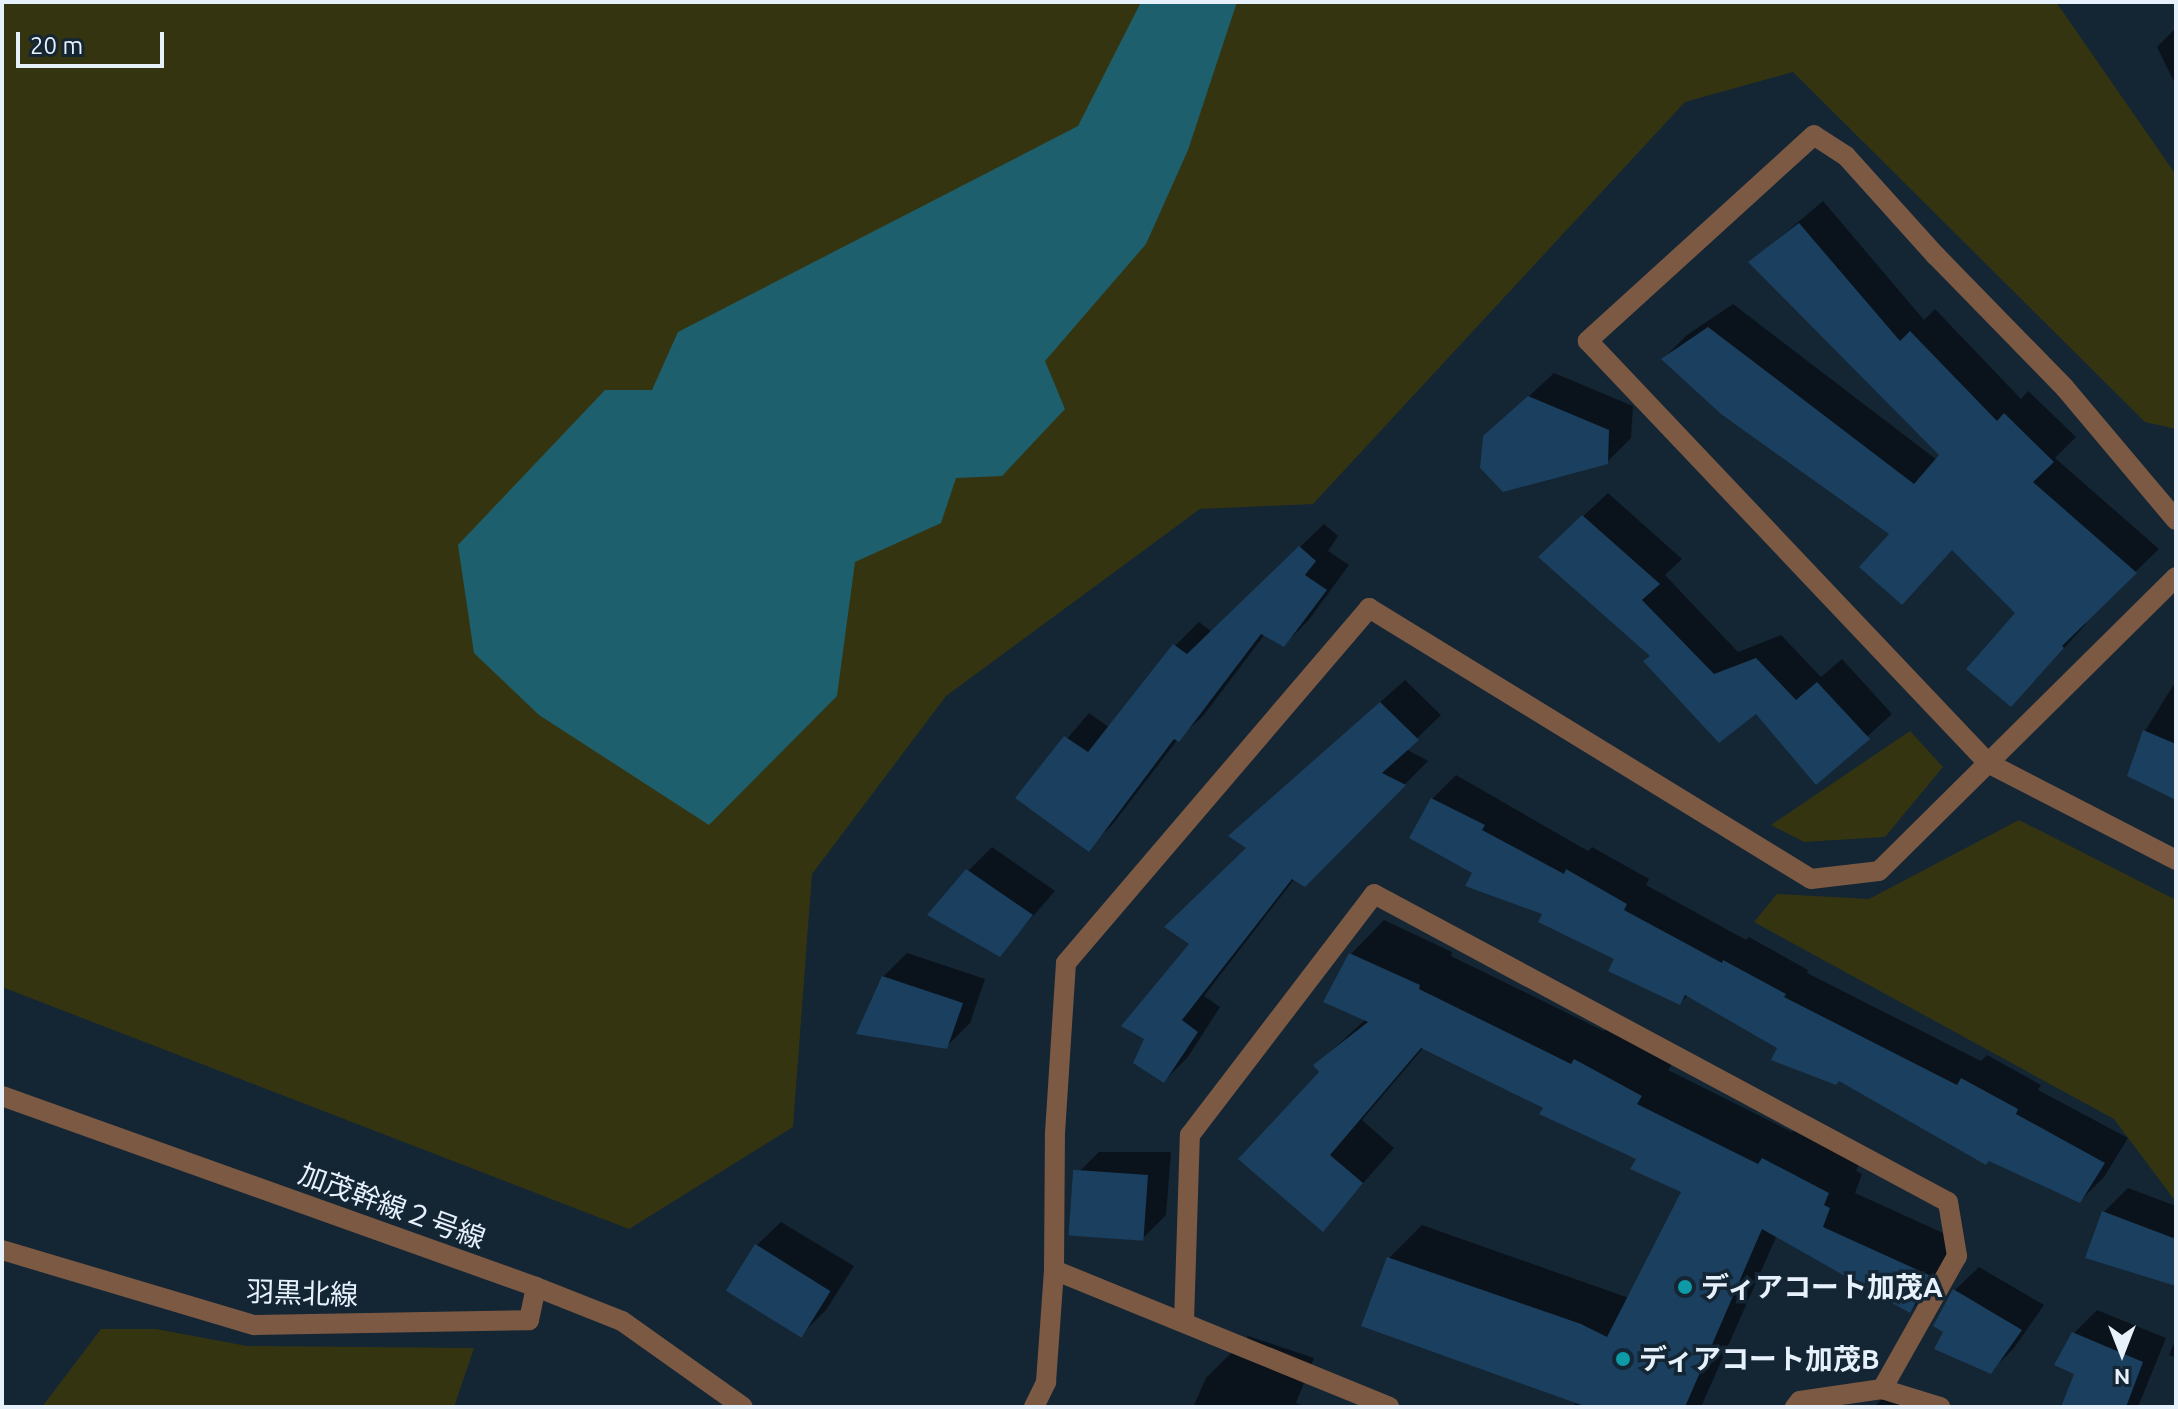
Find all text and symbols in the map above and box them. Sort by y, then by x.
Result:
scale bar [20,16,168,66]
text: 20 m [30,32,83,59]
street label: 加茂幹線２号線 [294,1157,490,1255]
place label: ディアコート加茂A [1701,1270,1945,1304]
street label: 羽黒北線 [245,1274,359,1312]
marker: ディアコート加茂A [1676,1278,1694,1296]
north arrow [2082,1313,2162,1393]
place label: ディアコート加茂B [1639,1342,1882,1376]
marker: ディアコート加茂B [1614,1350,1632,1368]
text: N [2114,1365,2130,1390]

